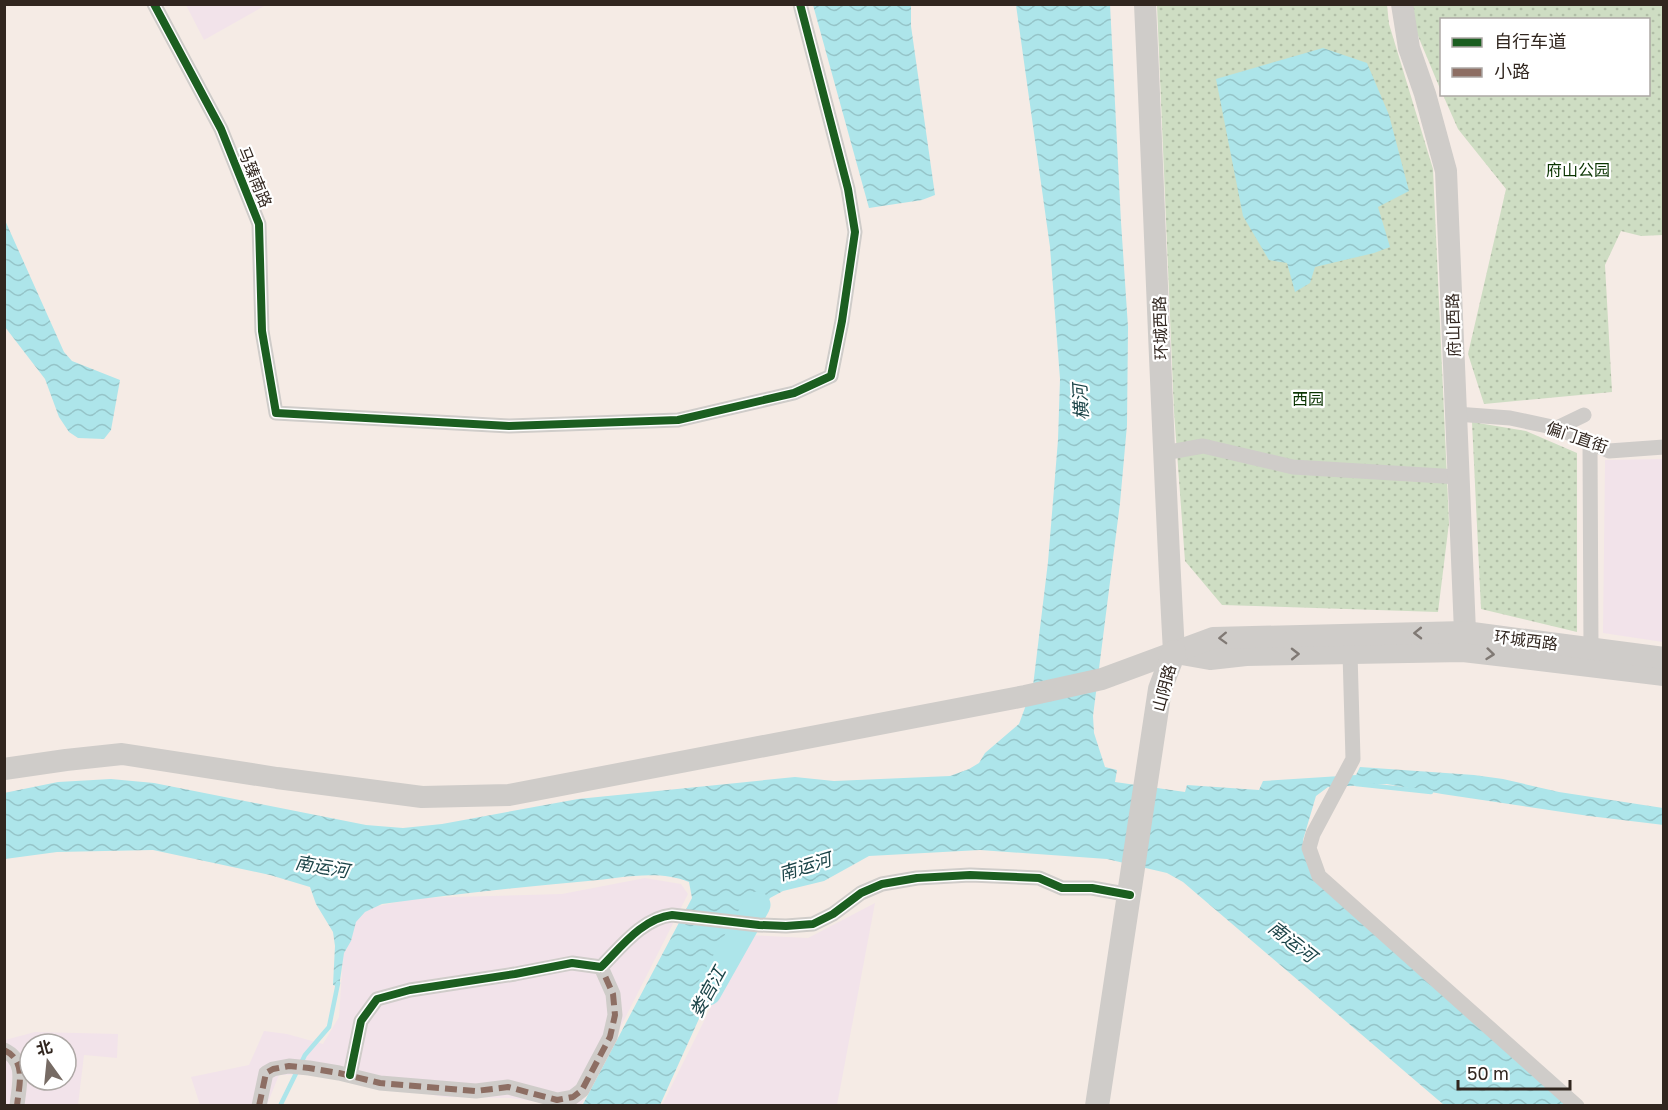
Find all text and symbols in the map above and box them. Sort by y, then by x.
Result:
legend [1440,18,1650,96]
text: 自行车道 [1494,30,1566,52]
text: 小路 [1494,60,1530,82]
street label: 马臻南路 [234,144,276,210]
park label: 府山公园 [1546,160,1610,180]
street label: 府山西路 [1442,293,1464,357]
street label: 环城西路 [1149,296,1171,360]
water label: 横河 [1068,381,1092,421]
park label: 西园 [1292,389,1324,409]
street label: 偏门直街 [1543,417,1611,457]
street label: 环城西路 [1493,626,1559,654]
one-way arrow [1413,627,1422,639]
one-way arrow [1218,631,1227,644]
one-way arrow [1485,647,1494,660]
one-way arrow [1290,648,1299,660]
street label: 山阴路 [1148,662,1180,714]
water label: 南运河 [776,847,837,884]
water label: 南运河 [294,850,354,882]
water label: 南运河 [1265,916,1323,968]
water label: 娄宫江 [684,961,731,1020]
north arrow [18,1032,78,1092]
text: 北 [34,1036,54,1059]
scale bar [1458,1053,1570,1091]
text: 50 m [1467,1062,1509,1084]

